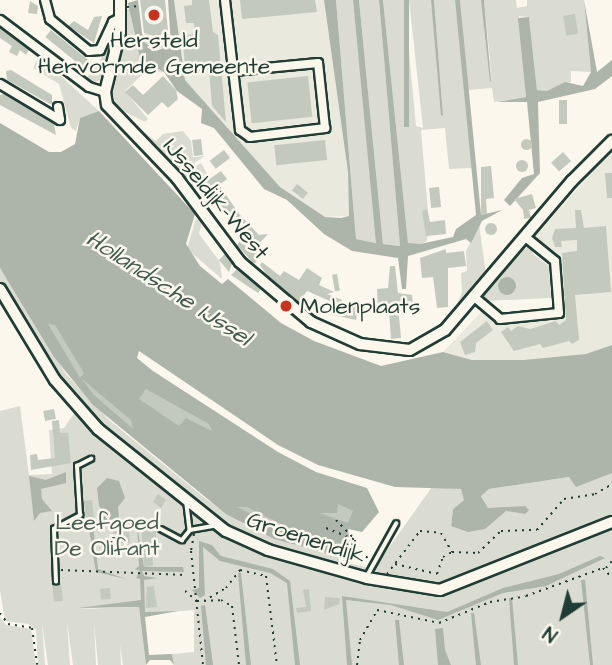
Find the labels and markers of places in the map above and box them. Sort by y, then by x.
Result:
marker: Hersteld Hervormde Gemeente [146,7,162,23]
place label: Hersteld Hervormde Gemeente [38,26,270,80]
place label: Molenplaats [300,292,420,320]
marker: Molenplaats [278,298,294,314]

